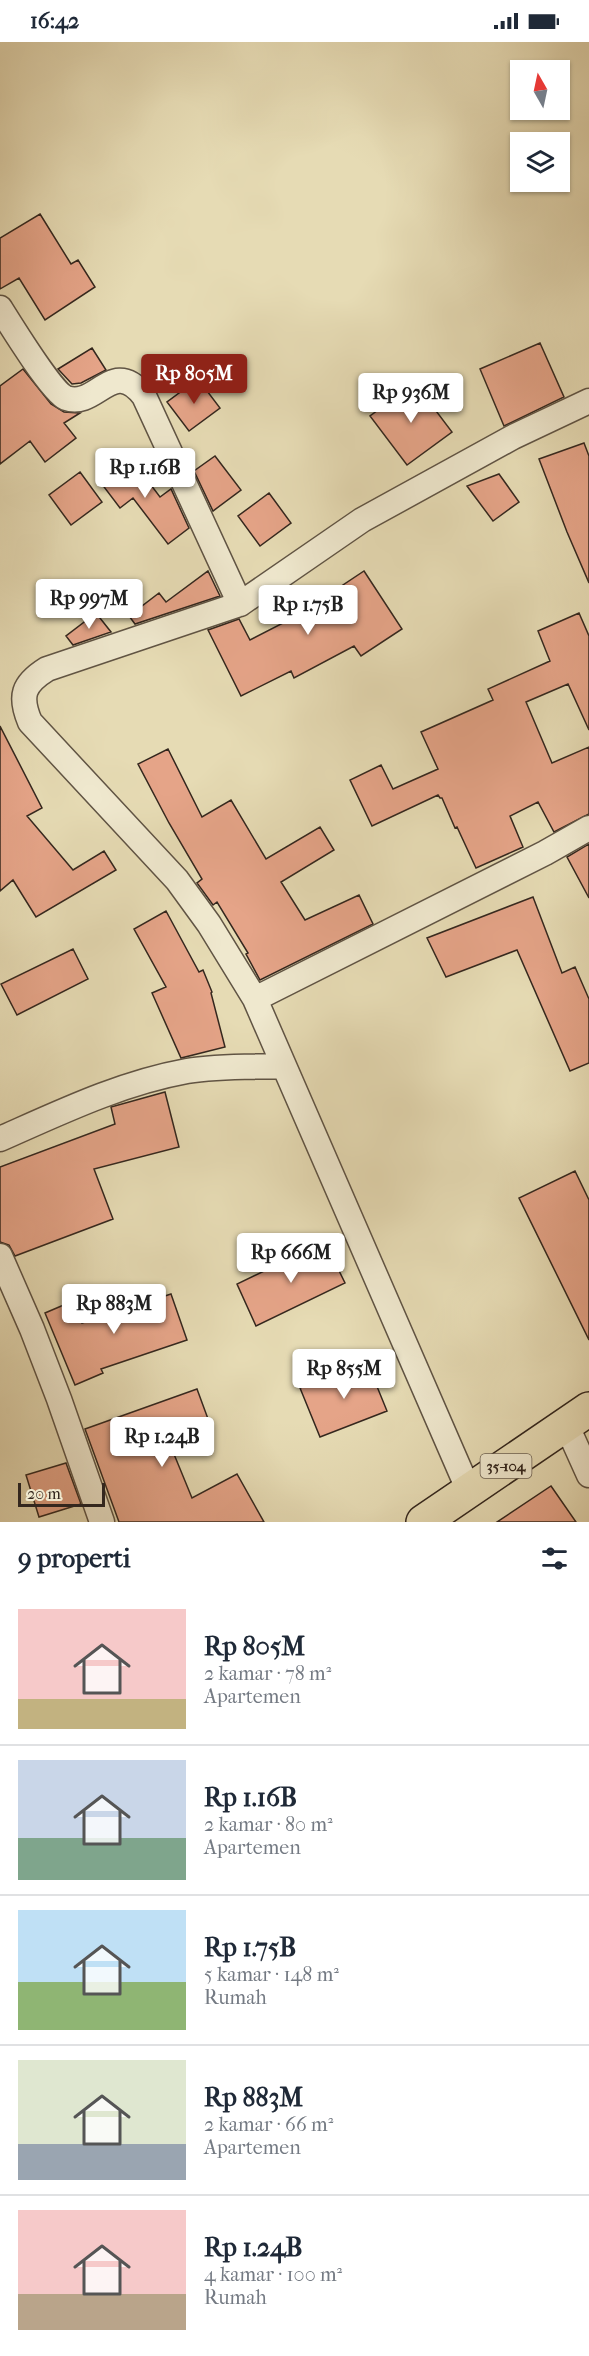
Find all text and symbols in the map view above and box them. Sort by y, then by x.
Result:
text: 16:42 [30,8,79,34]
north arrow [510,60,570,120]
map controls [510,60,570,192]
button: layers [510,132,570,192]
pin: Rp 805M [139,354,249,405]
text: Rp 805M [155,362,233,385]
pin: Rp 936M [356,373,466,424]
text: Rp 936M [372,381,450,404]
pin: Rp 1.16B [83,448,207,499]
text: Rp 1.16B [109,456,181,479]
pin: Rp 997M [34,579,144,630]
pin: Rp 1.75B [246,585,370,636]
text: Rp 997M [50,587,128,610]
text: Rp 1.75B [273,593,343,616]
pin: Rp 666M [236,1233,346,1284]
text: Rp 666M [251,1241,331,1264]
pin: Rp 883M [59,1284,169,1335]
text: Rp 883M [76,1292,152,1315]
pin: Rp 855M [289,1349,399,1400]
text: Rp 855M [306,1357,382,1380]
pin: Rp 1.24B [100,1417,224,1468]
text: Rp 1.24B [124,1425,200,1448]
road number: 35-104 [480,1454,532,1478]
scale bar [18,1480,105,1508]
text: 20 m [27,1484,61,1503]
icon: filters [538,1542,571,1575]
text: 9 properti [18,1543,130,1574]
text: Rp 805M [204,1631,305,1662]
icon: home [66,1633,138,1705]
text: 2 kamar · 78 m² [204,1662,331,1685]
text: Apartemen [204,1685,301,1708]
text: Rp 1.16B [204,1782,297,1813]
icon: home [66,1784,138,1856]
text: 2 kamar · 80 m² [204,1813,333,1836]
text: Apartemen [204,1836,301,1859]
text: Rp 1.75B [204,1932,296,1963]
icon: home [66,1934,138,2006]
text: 5 kamar · 148 m² [204,1963,339,1986]
text: Rumah [204,1986,267,2009]
text: Rp 883M [204,2082,303,2113]
icon: home [66,2084,138,2156]
text: 2 kamar · 66 m² [204,2113,333,2136]
text: Apartemen [204,2136,301,2159]
text: Rp 1.24B [204,2232,302,2263]
icon: home [66,2234,138,2306]
text: 4 kamar · 100 m² [204,2263,342,2286]
text: Rumah [204,2286,267,2309]

